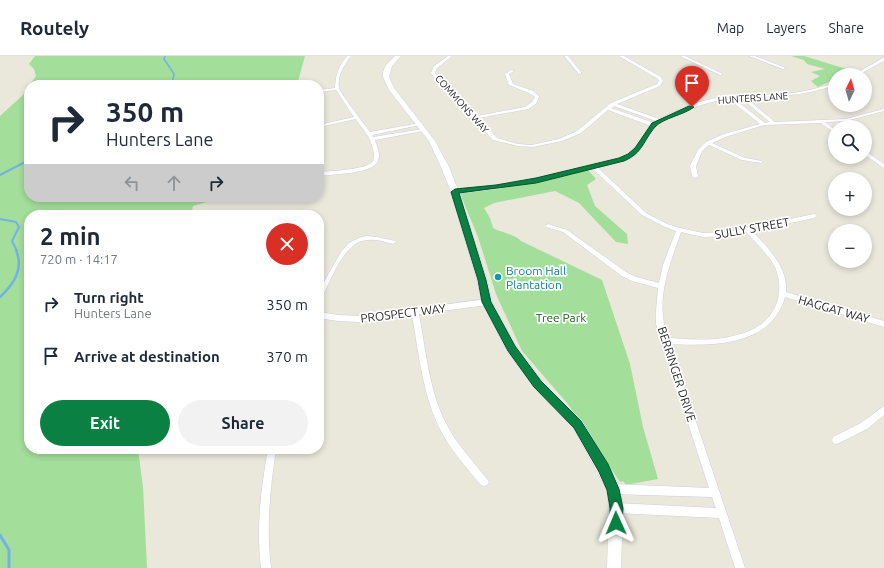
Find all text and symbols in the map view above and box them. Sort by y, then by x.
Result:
text: Routely [20,17,89,39]
text: Map [717,20,744,36]
text: Layers [766,20,806,36]
text: Share [828,20,864,36]
pin [675,66,709,107]
north arrow [828,68,872,112]
map controls [828,68,872,268]
icon: arrive [681,72,703,94]
street label: COMMONS WAY [433,73,491,135]
street label: HUNTERS LANE [717,90,789,106]
icon: right [40,96,92,148]
text: 350 m [106,96,184,127]
button: search [828,120,872,164]
text: Hunters Lane [106,129,213,149]
icon: left [121,172,143,194]
icon: ahead [163,172,185,194]
icon: right [205,172,227,194]
button: + [828,172,872,216]
street label: SULLY STREET [714,215,791,241]
text: 2 min [40,223,101,250]
button: close [266,223,308,265]
button: − [828,224,872,268]
text: 720 m · 14:17 [40,252,118,266]
place label: Broom Hall Plantation [506,264,566,291]
marker: Broom Hall Plantation [493,272,503,282]
text: Turn right [74,289,144,306]
icon: right [40,293,62,315]
street label: HAGGAT WAY [797,293,871,325]
text: 350 m [266,296,308,313]
street label: PROSPECT WAY [360,301,446,325]
text: Hunters Lane [74,306,152,320]
park label: Tree Park [536,311,586,324]
street label: BERRINGER DRIVE [655,325,699,423]
icon: arrive [40,345,62,367]
text: Arrive at destination [74,348,220,365]
text: 370 m [266,348,308,365]
button: Exit [40,400,170,446]
button: Share [178,400,308,446]
position arrow [595,502,637,544]

